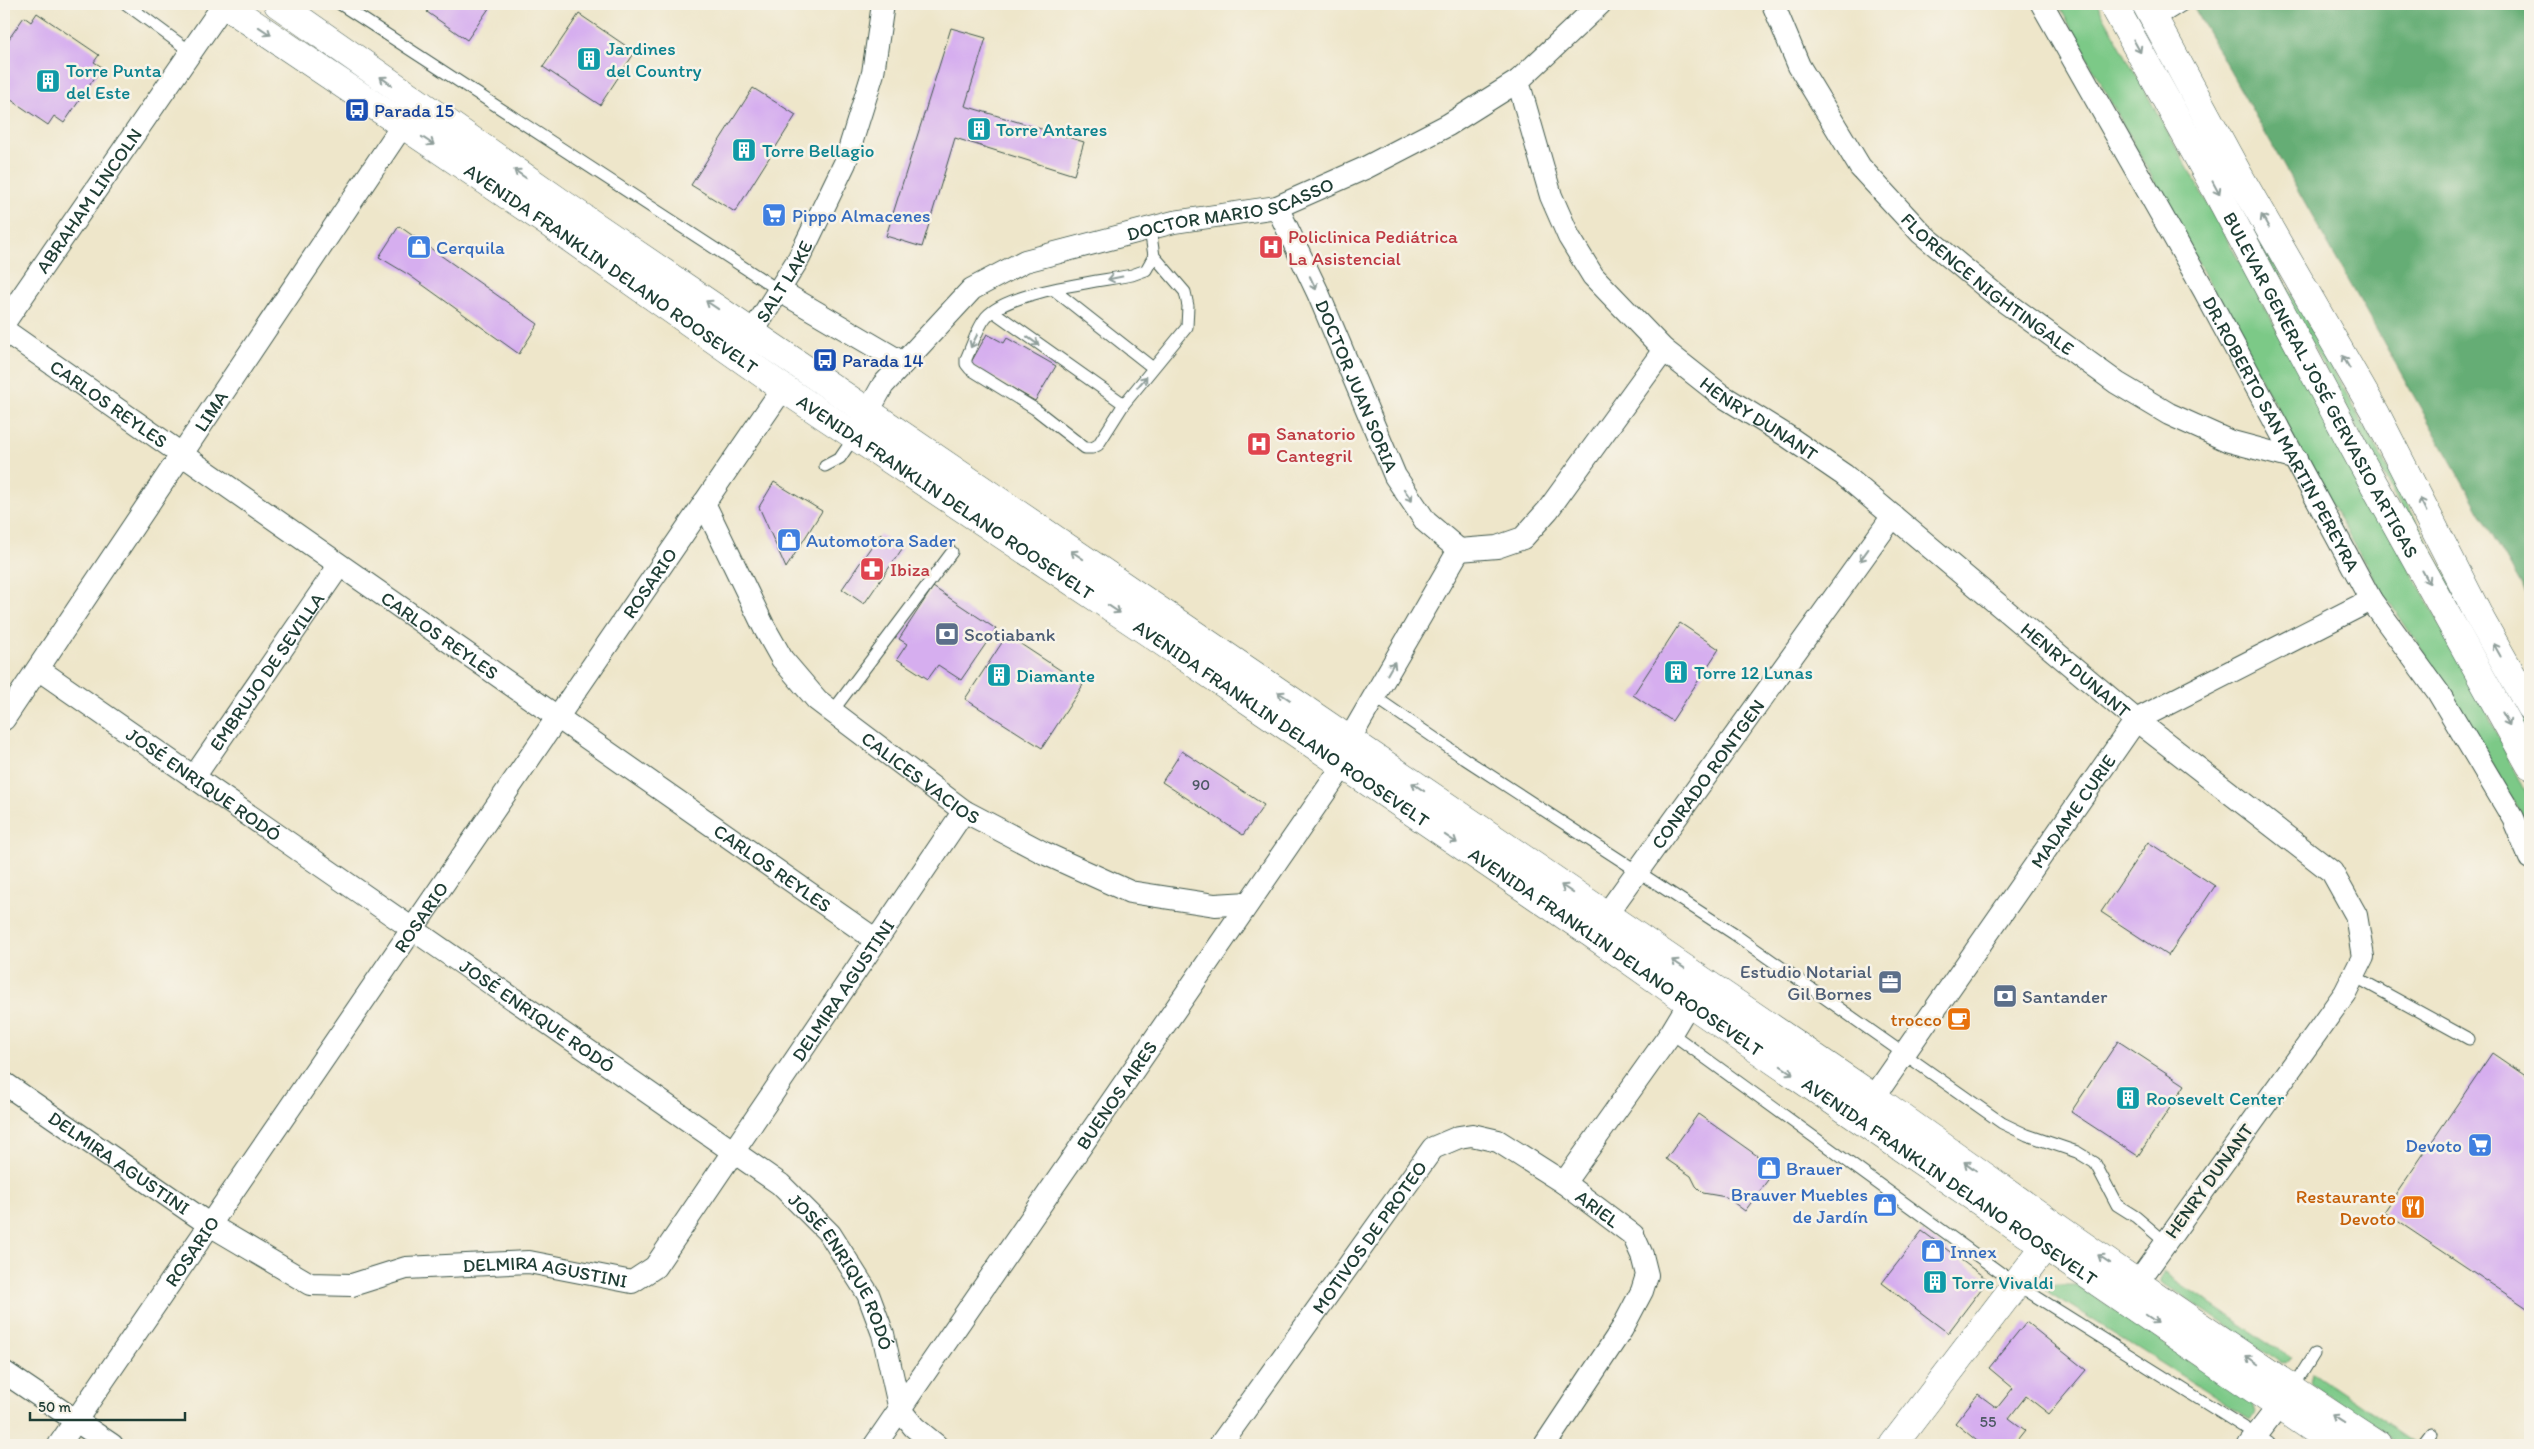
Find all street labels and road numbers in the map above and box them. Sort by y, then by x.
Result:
street label: ABRAHAM LINCOLN [31,123,147,277]
street label: AVENIDA FRANKLIN DELANO ROOSEVELT [460,158,763,379]
street label: DOCTOR MARIO SCASSO [1124,172,1337,245]
street label: FLORENCE NIGHTINGALE [1896,208,2079,360]
street label: BULEVAR GENERAL JOSÉ GERVASIO ARTIGAS [2218,208,2424,562]
street label: SALT LAKE [750,237,817,327]
street label: DR.ROBERTO SAN MARTIN PEREYRA [2198,292,2365,575]
street label: DOCTOR JUAN SORIA [1311,296,1404,475]
street label: CARLOS REYLES [46,354,172,452]
street label: HENRY DUNANT [1695,371,1823,466]
street label: LIMA [189,386,233,436]
street label: AVENIDA FRANKLIN DELANO ROOSEVELT [793,389,1099,605]
street label: ROSARIO [617,543,682,623]
street label: CARLOS REYLES [377,586,503,684]
street label: EMBRUJO DE SEVILLA [204,588,329,755]
street label: AVENIDA FRANKLIN DELANO ROOSEVELT [1129,614,1434,832]
street label: HENRY DUNANT [2016,617,2136,723]
street label: CONRADO RONTGEN [1646,695,1769,853]
street label: JOSÉ ENRIQUE RODÓ [122,722,286,846]
street label: CALICES VACIOS [857,726,984,829]
street label: MADAME CURIE [2025,750,2120,872]
street label: CARLOS REYLES [709,819,836,917]
street label: AVENIDA FRANKLIN DELANO ROOSEVELT [1464,842,1768,1061]
street label: ROSARIO [388,877,453,957]
street label: DELMIRA AGUSTINI [786,915,899,1066]
street label: JOSÉ ENRIQUE RODÓ [455,954,619,1077]
street label: BUENOS AIRES [1071,1036,1162,1154]
street label: AVENIDA FRANKLIN DELANO ROOSEVELT [1798,1072,2102,1290]
street label: DELMIRA AGUSTINI [44,1106,194,1219]
street label: HENRY DUNANT [2160,1119,2259,1243]
street label: MOTIVOS DE PROTEO [1307,1156,1432,1318]
street label: ARIEL [1571,1185,1624,1232]
street label: JOSÉ ENRIQUE RODÓ [784,1188,898,1352]
street label: ROSARIO [160,1211,224,1291]
street label: DELMIRA AGUSTINI [462,1250,630,1292]

